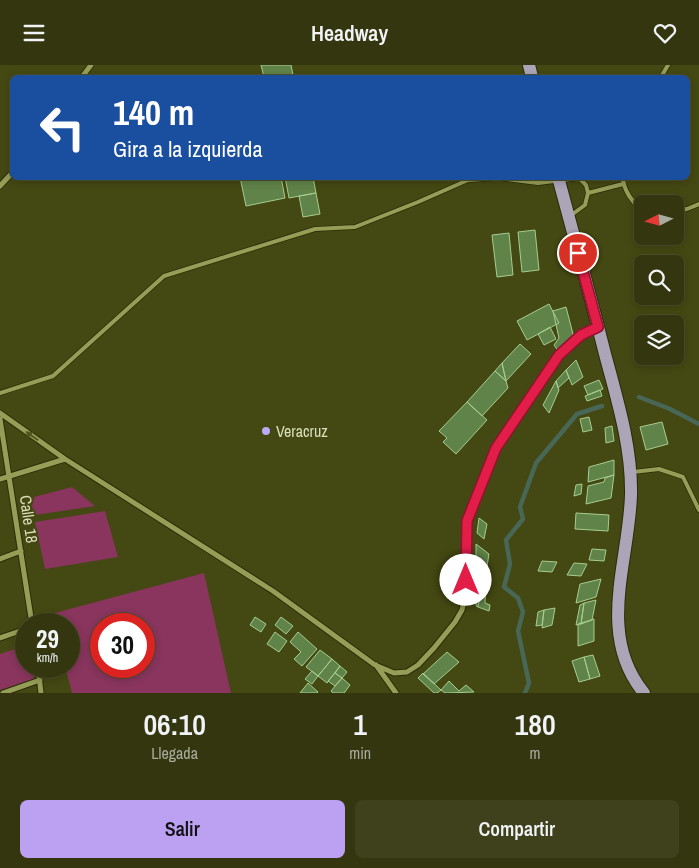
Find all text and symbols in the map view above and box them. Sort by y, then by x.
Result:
text: Headway [311,18,388,48]
icon: menu [20,19,48,47]
icon: heart [651,19,679,47]
text: 140 m [113,89,194,136]
icon: left [30,95,95,160]
text: Gira a la izquierda [113,134,262,164]
north arrow [634,195,684,245]
map controls [634,195,684,365]
pin [557,232,599,274]
icon: arrive [564,239,592,267]
button: search [634,255,684,305]
button: layers [634,315,684,365]
place label: Veracruz [276,420,328,442]
marker: Veracruz [260,425,272,437]
one-way arrow [25,431,39,441]
street label: Calle 18 [15,494,43,544]
position arrow [439,553,491,605]
speed limit sign: 30 [90,613,155,678]
text: 29 [36,622,59,656]
text: km/h [37,650,58,666]
text: 06:10 [143,704,206,744]
text: 1 [353,704,367,744]
text: 180 [515,704,556,744]
text: Llegada [151,742,198,764]
text: min [349,742,371,764]
text: m [530,742,541,764]
button: Salir [20,800,345,858]
button: Compartir [355,800,679,858]

